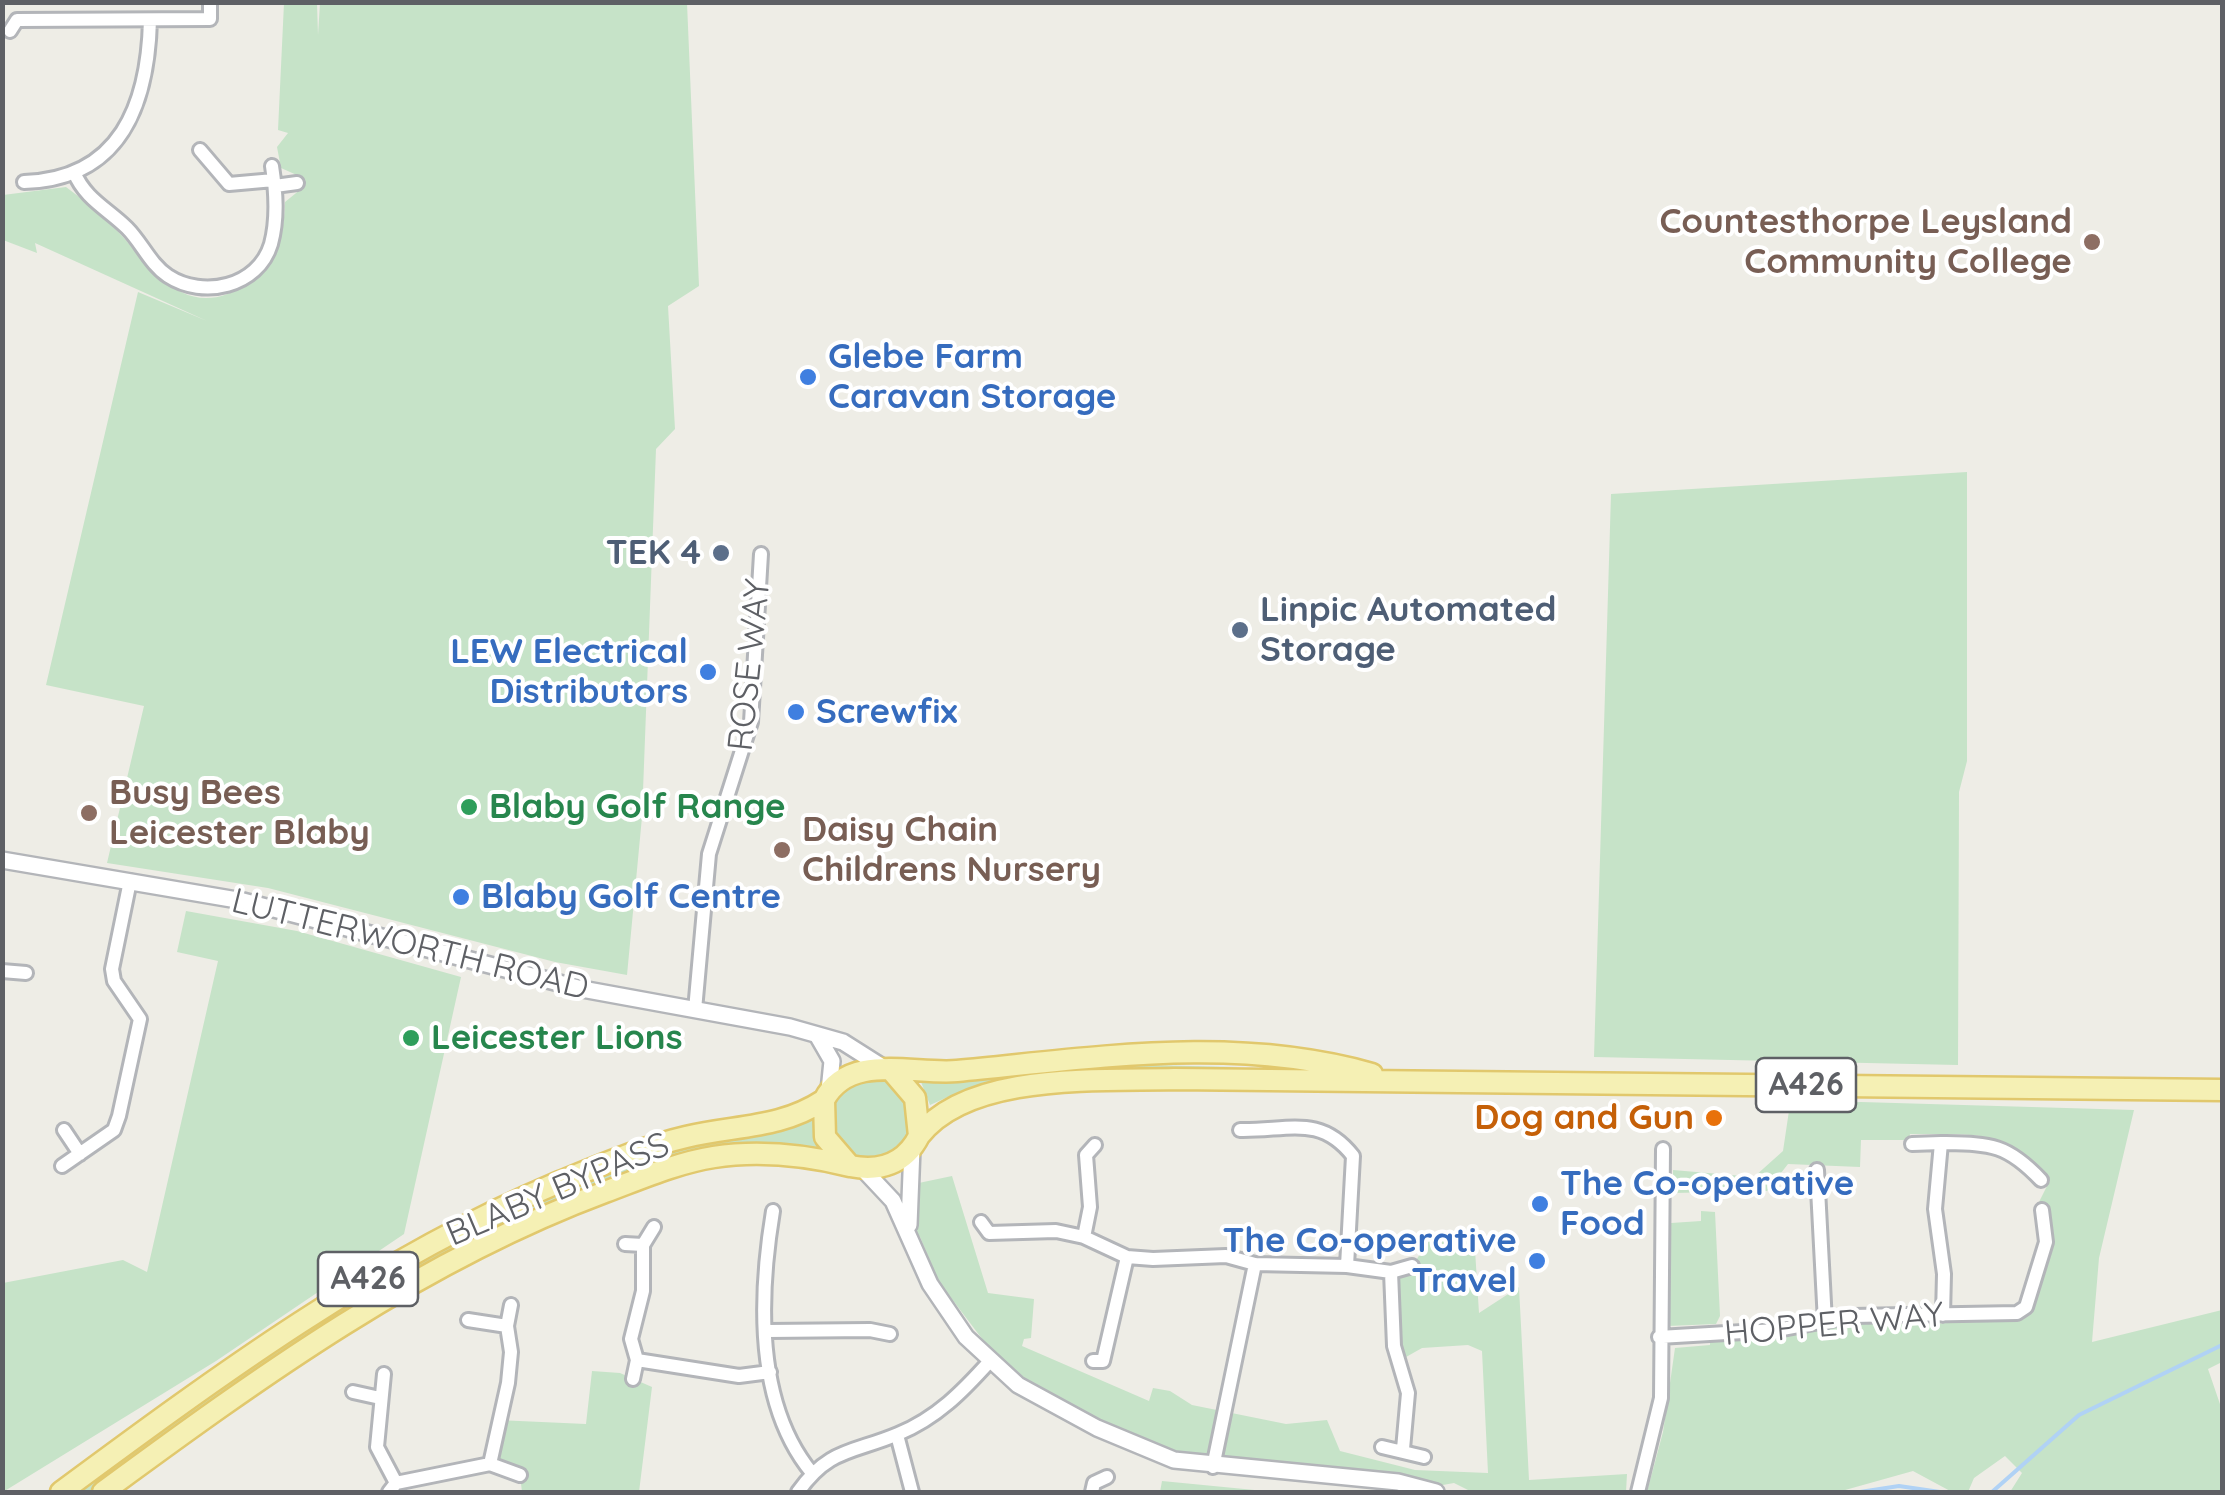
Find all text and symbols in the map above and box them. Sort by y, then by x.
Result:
place label: Countesthorpe Leysland Community College [1659,201,2072,283]
marker: Countesthorpe Leysland Community College [2081,231,2103,253]
place label: Glebe Farm Caravan Storage [828,336,1116,418]
marker: Glebe Farm Caravan Storage [797,366,819,388]
place label: TEK 4 [606,532,701,574]
marker: TEK 4 [710,542,732,564]
street label: ROSE WAY [720,577,780,753]
place label: Linpic Automated Storage [1260,589,1557,671]
marker: Linpic Automated Storage [1229,619,1251,641]
place label: LEW Electrical Distributors [450,631,688,713]
marker: LEW Electrical Distributors [697,661,719,683]
place label: Screwfix [816,691,958,733]
marker: Screwfix [785,701,807,723]
place label: Busy Bees Leicester Blaby [109,772,370,854]
place label: Blaby Golf Range [489,786,786,828]
marker: Blaby Golf Range [458,796,480,818]
marker: Busy Bees Leicester Blaby [78,802,100,824]
place label: Daisy Chain Childrens Nursery [802,809,1101,891]
marker: Daisy Chain Childrens Nursery [771,839,793,861]
place label: Blaby Golf Centre [481,876,781,918]
street label: LUTTERWORTH ROAD [227,880,593,1010]
marker: Blaby Golf Centre [450,886,472,908]
place label: Leicester Lions [431,1017,683,1059]
marker: Leicester Lions [400,1027,422,1049]
road number: A426 [1756,1058,1856,1112]
place label: Dog and Gun [1474,1097,1694,1139]
marker: Dog and Gun [1703,1107,1725,1129]
street label: BLABY BYPASS [440,1124,676,1256]
place label: The Co-operative Food [1560,1163,1854,1245]
marker: The Co-operative Food [1529,1193,1551,1215]
place label: The Co-operative Travel [1223,1220,1517,1302]
marker: The Co-operative Travel [1526,1250,1548,1272]
road number: A426 [318,1252,418,1306]
street label: HOPPER WAY [1722,1294,1946,1356]

